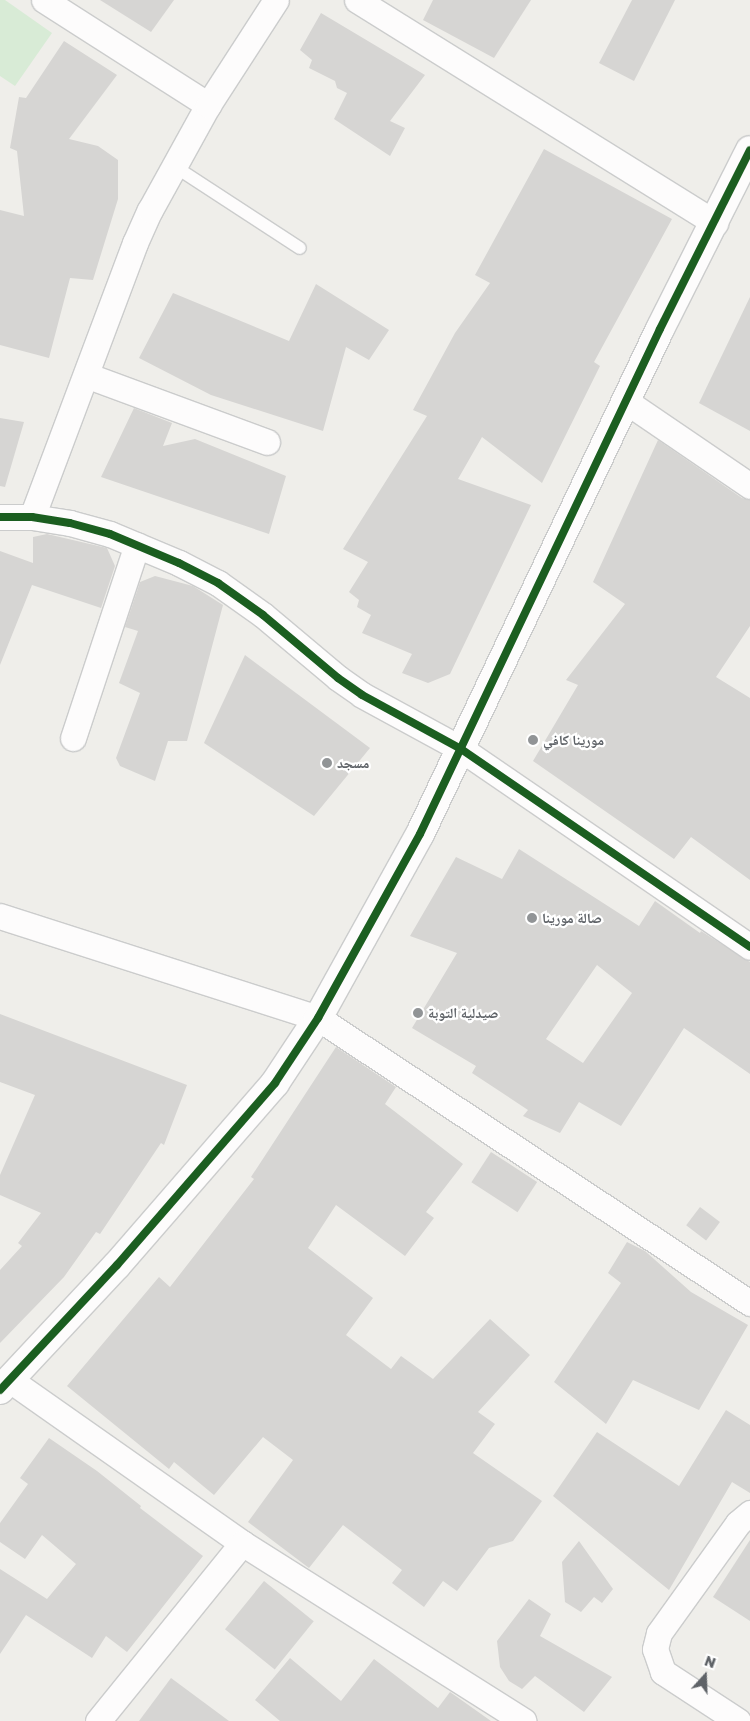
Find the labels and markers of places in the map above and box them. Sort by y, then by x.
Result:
place label: مورينا كافي [543,732,604,748]
marker: مورينا كافي [527,734,539,746]
place label: مسجد [337,755,369,771]
marker: مسجد [321,757,333,769]
place label: صالة مورينا [542,910,602,926]
marker: صالة مورينا [526,912,538,924]
place label: صيدلية التوبة [428,1005,498,1021]
marker: صيدلية التوبة [412,1007,424,1019]

